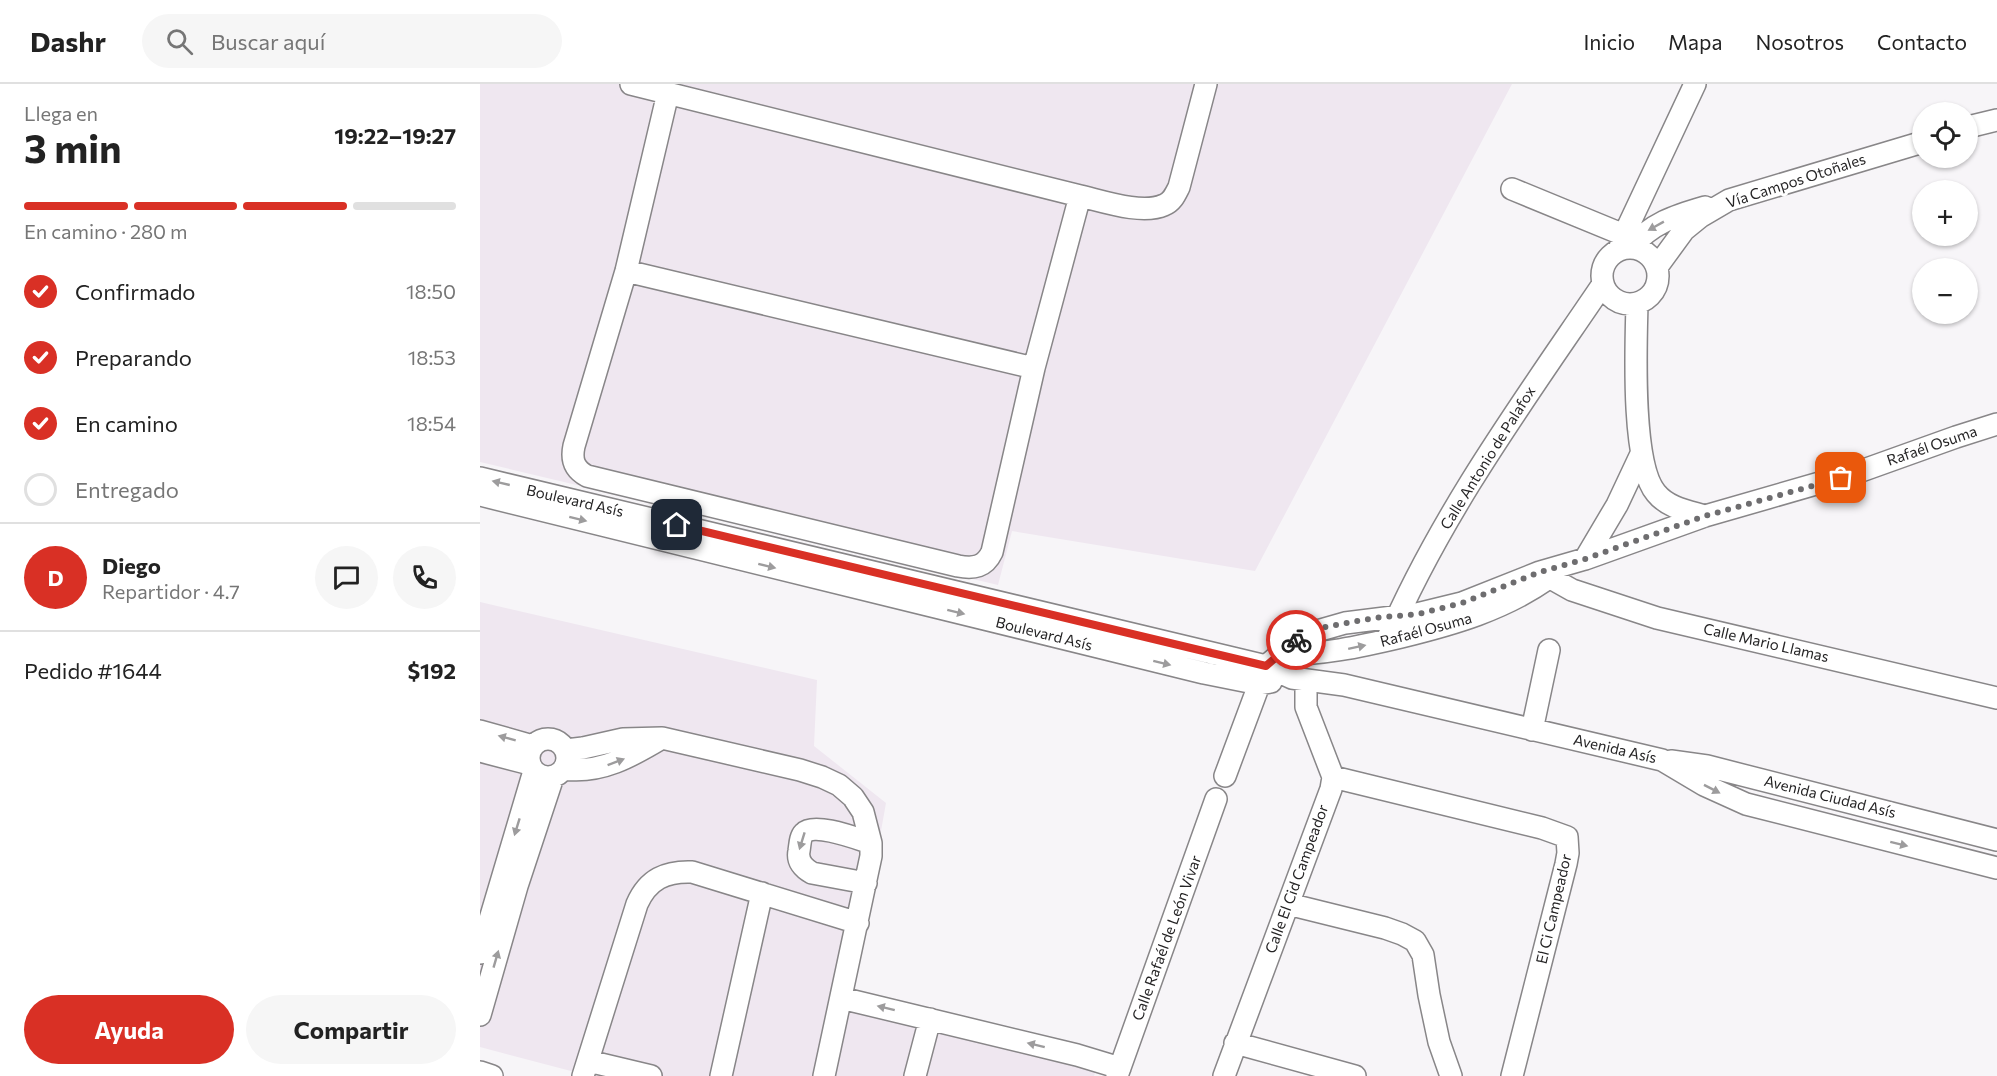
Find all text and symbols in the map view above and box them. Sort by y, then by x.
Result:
search box [142,14,562,68]
text: Dashr [30,24,106,58]
icon: search [163,25,196,58]
text: Buscar aquí [211,28,325,55]
text: Inicio [1583,29,1635,54]
text: Mapa [1668,29,1722,54]
text: Nosotros [1755,29,1844,54]
text: Contacto [1877,29,1967,54]
text: Llega en [24,101,98,125]
map controls [1912,102,1978,324]
button: locate [1912,102,1978,168]
text: 19:22–19:27 [334,122,456,149]
text: 3 min [24,123,122,171]
street label: Vía Campos Otoñales [1724,149,1868,211]
button: + [1912,180,1978,246]
text: En camino · 280 m [24,219,187,243]
one-way arrow [1648,221,1665,231]
button: − [1912,258,1978,324]
icon: check [24,275,57,308]
text: Confirmado [75,278,196,305]
text: 18:50 [406,279,456,303]
icon: check [24,341,57,374]
text: Preparando [75,344,192,371]
text: 18:53 [408,345,456,369]
street label: Calle Antonio de Palafox [1436,383,1539,532]
icon: check [24,407,57,440]
text: En camino [75,410,178,437]
text: 18:54 [407,411,456,435]
street label: Rafaél Osuma [1884,421,1979,469]
pin [1815,452,1866,503]
icon: bag [1824,461,1857,494]
text: Entregado [75,476,179,503]
one-way arrow [492,477,510,487]
street label: Boulevard Asís [525,480,626,520]
pin [651,499,702,550]
icon: home [660,508,693,541]
one-way arrow [568,514,587,524]
button: chat [315,546,378,609]
button: phone [393,546,456,609]
text: Diego [102,552,161,579]
one-way arrow [758,561,776,571]
text: D [47,564,64,591]
text: Repartidor · 4.7 [102,579,240,603]
one-way arrow [947,608,965,618]
street label: Rafaél Osuma [1378,608,1474,650]
courier [1266,610,1326,670]
street label: Boulevard Asís [994,612,1095,654]
street label: Calle Mario Llamas [1702,619,1831,665]
icon: bike [1280,624,1313,657]
one-way arrow [1348,642,1366,652]
text: Pedido #1644 [24,657,162,684]
text: $192 [407,657,456,684]
one-way arrow [1153,658,1171,668]
street label: Avenida Asís [1572,730,1659,766]
one-way arrow [498,733,516,743]
one-way arrow [607,757,625,767]
street label: Avenida Ciudad Asís [1762,771,1898,821]
one-way arrow [1704,784,1721,794]
street label: Calle El Cid Campeador [1261,802,1331,956]
one-way arrow [512,818,521,836]
one-way arrow [797,832,806,850]
one-way arrow [1890,839,1908,849]
street label: El Ci Campeador [1532,852,1574,965]
street label: Calle Rafaél de León Vivar [1128,853,1204,1023]
one-way arrow [492,950,501,968]
button: Ayuda [24,995,234,1064]
button: Compartir [246,995,456,1064]
one-way arrow [876,1003,895,1013]
one-way arrow [1027,1039,1045,1049]

